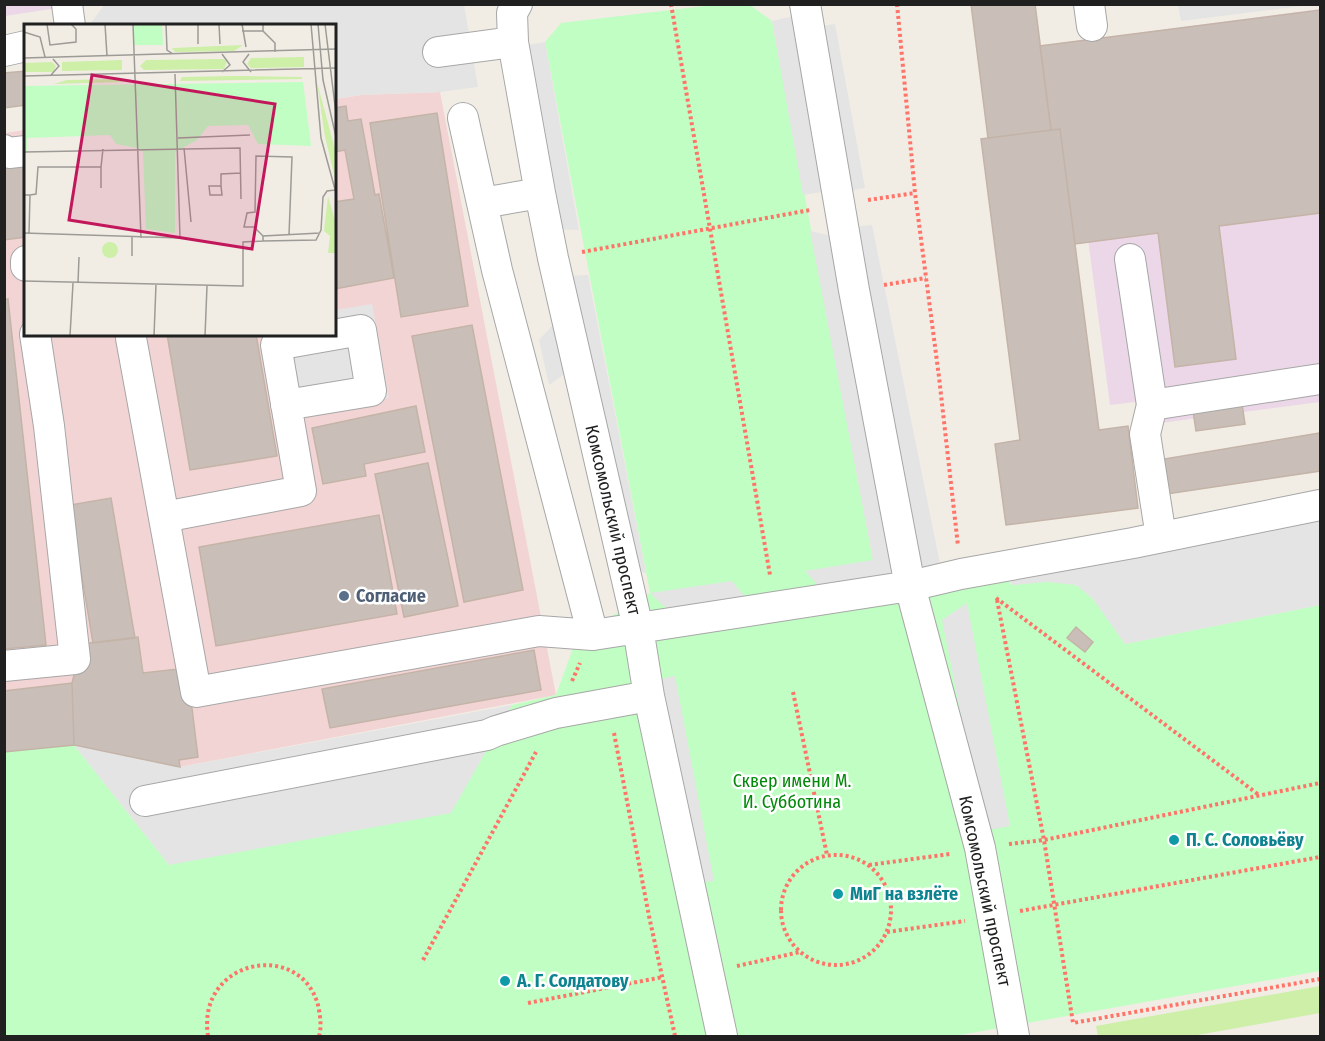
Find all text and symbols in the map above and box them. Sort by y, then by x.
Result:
inset map [24,24,336,336]
street label: Комсомольский проспект [580,423,646,618]
place label: Согласие [356,585,426,607]
marker: Согласие [337,589,351,603]
park label: Сквер имени М. И. Субботина [733,770,851,813]
street label: Комсомольский проспект [954,794,1016,989]
place label: П. С. Соловьёву [1186,829,1304,851]
marker: П. С. Соловьёву [1167,833,1181,847]
place label: МиГ на взлёте [850,883,958,905]
marker: МиГ на взлёте [831,887,845,901]
place label: А. Г. Солдатову [516,970,629,992]
marker: А. Г. Солдатову [498,974,512,988]

